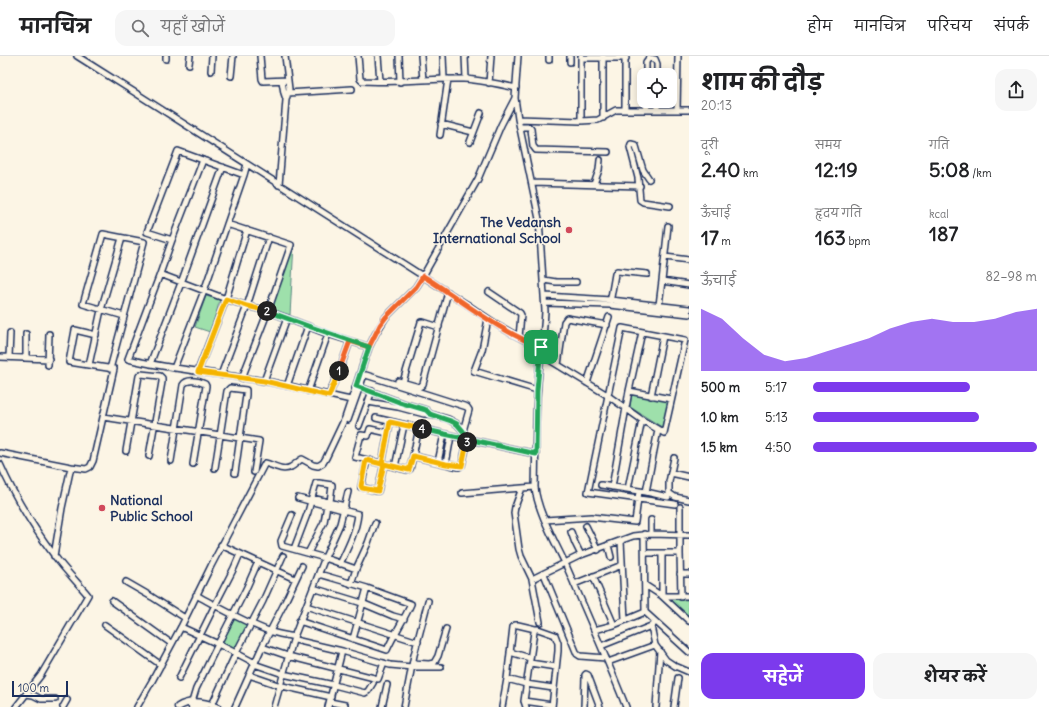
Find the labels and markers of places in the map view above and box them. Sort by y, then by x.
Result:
place label: The Vedansh International School [433,213,561,247]
marker: The Vedansh International School [564,225,574,235]
pin: 2 [257,301,277,321]
pin [524,330,558,364]
pin: 1 [329,361,349,381]
pin: 4 [412,419,432,439]
pin: 3 [457,432,477,452]
place label: National Public School [110,491,193,525]
marker: National Public School [97,503,107,513]

